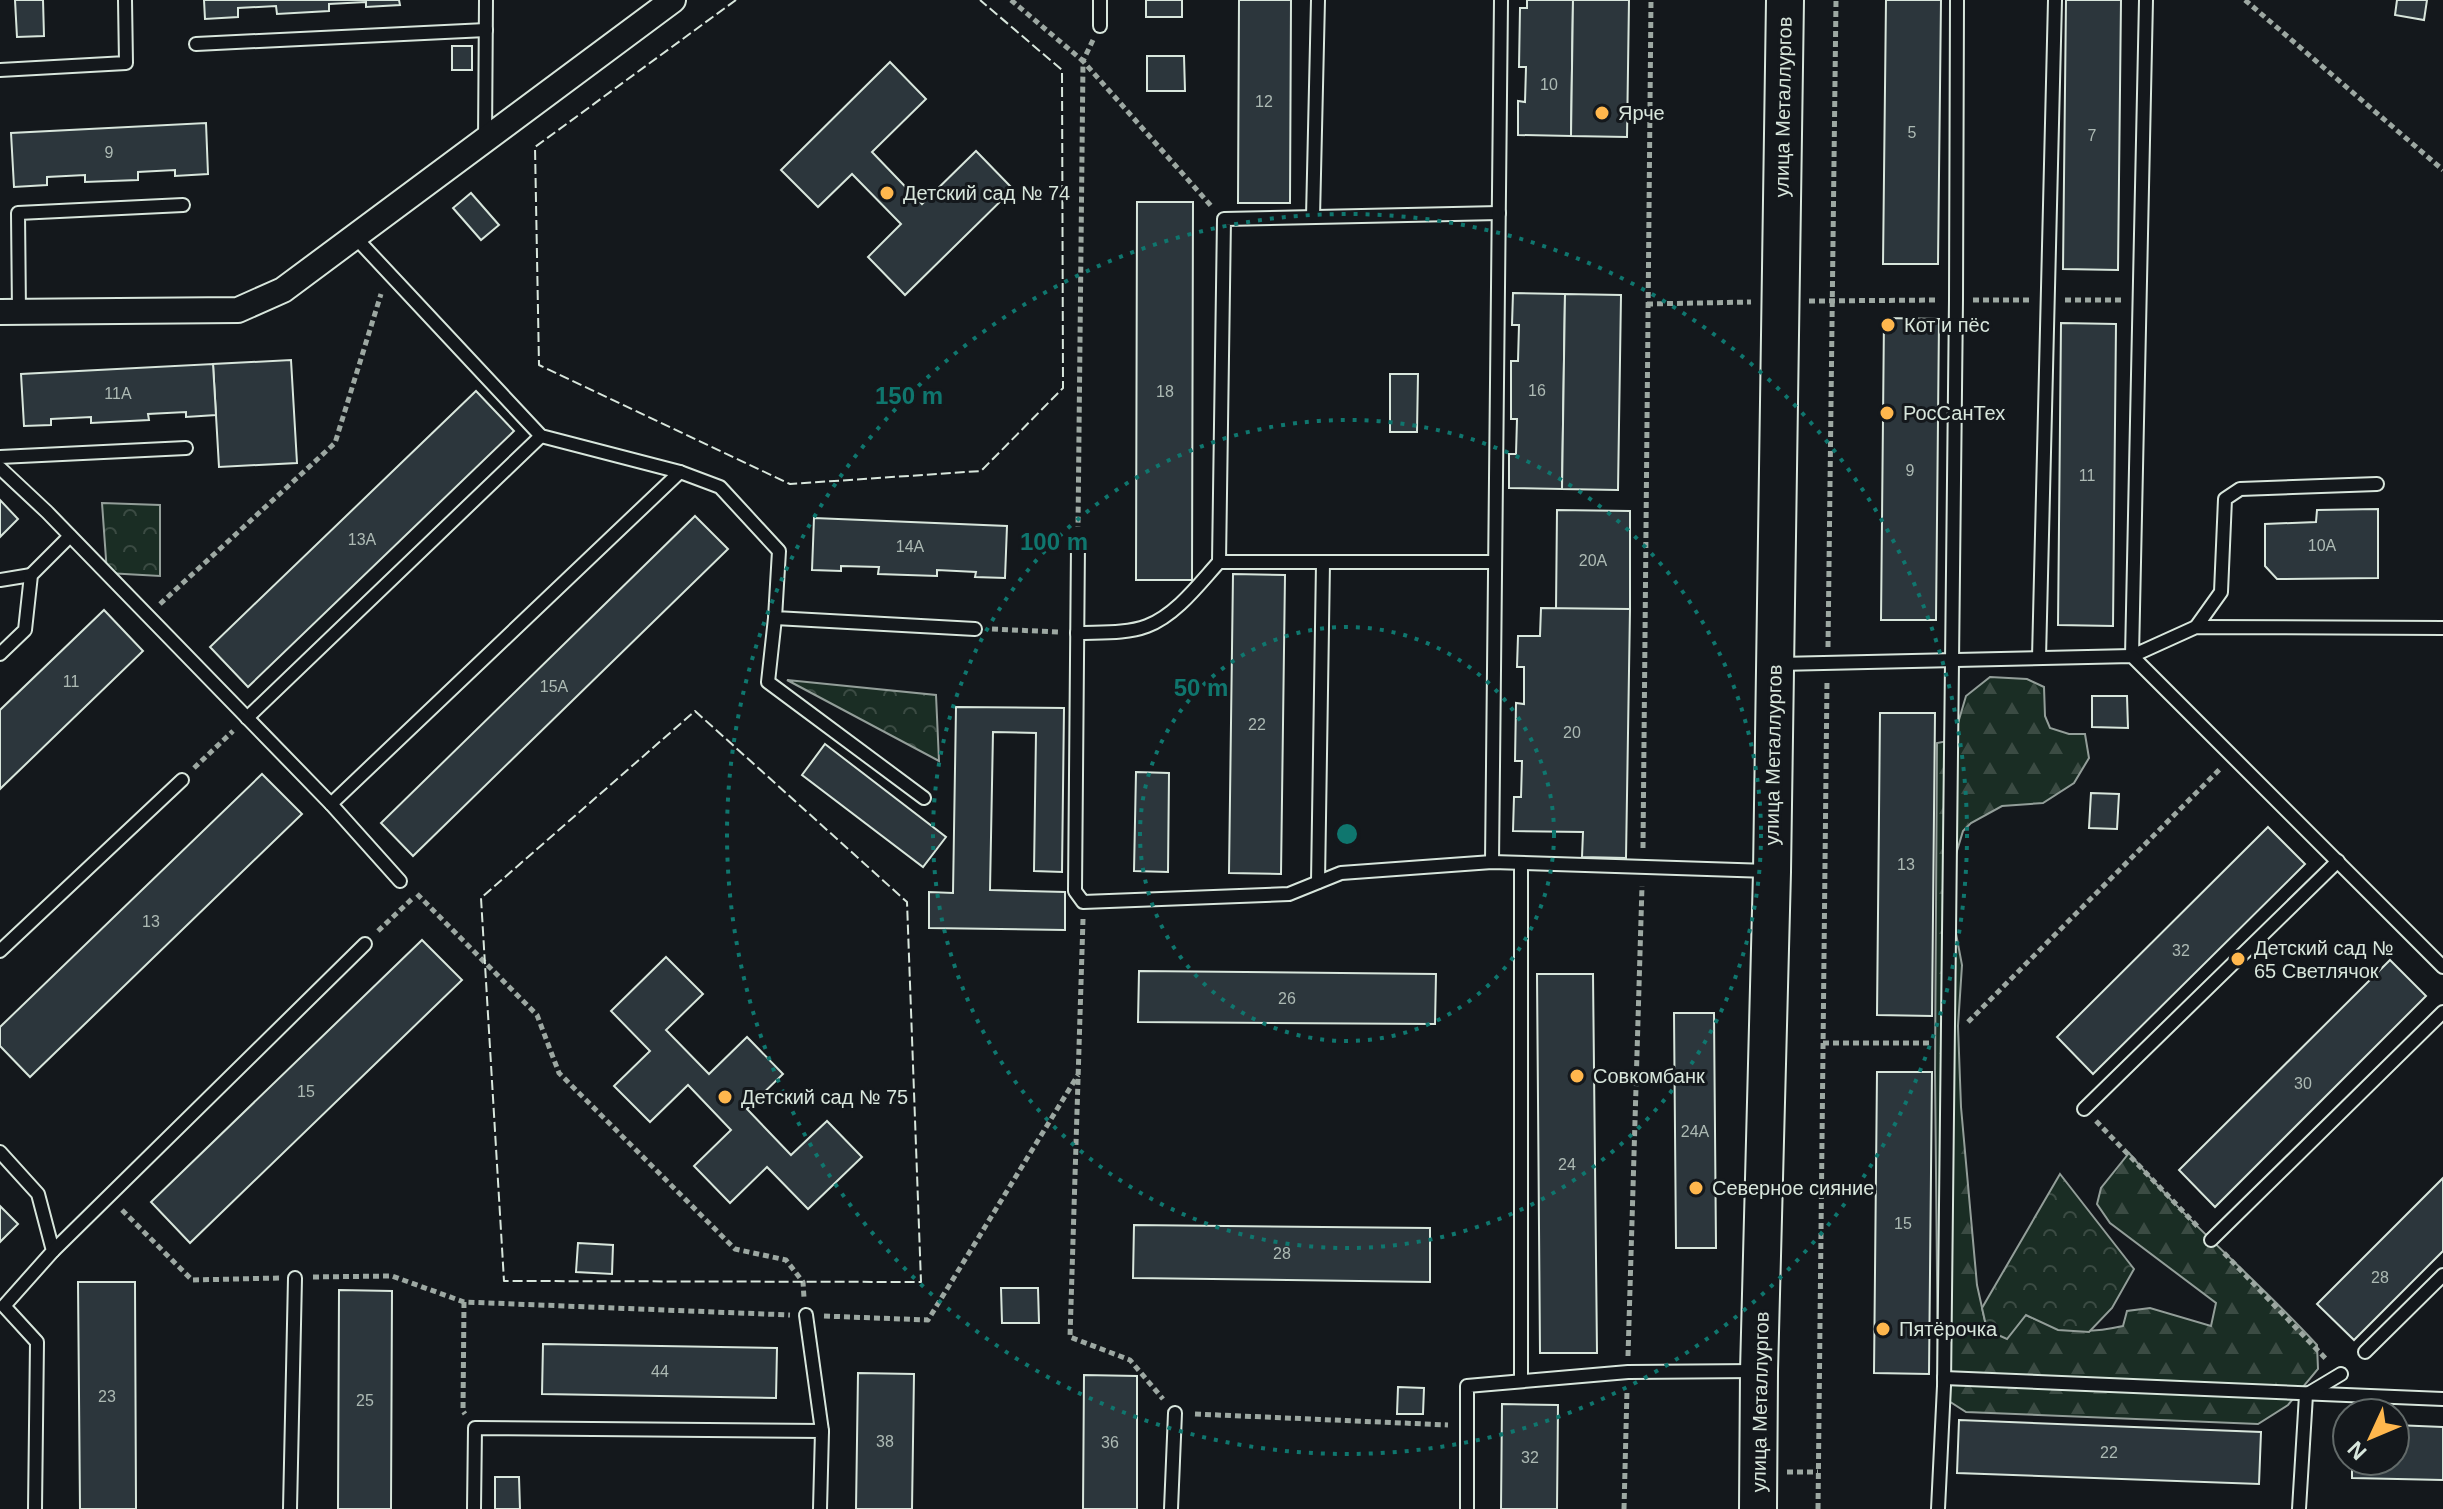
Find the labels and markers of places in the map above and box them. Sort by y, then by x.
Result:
place label: Ярче [1618,102,1665,124]
marker: Ярче [1593,104,1611,122]
place label: Детский сад № 74 [903,182,1070,204]
marker: Детский сад № 74 [878,184,896,202]
place label: Кот и пёс [1904,314,1990,336]
marker: Кот и пёс [1879,316,1897,334]
place label: РосСанТех [1903,402,2005,424]
marker: РосСанТех [1878,404,1896,422]
centre of rings [1333,820,1361,848]
place label: Детский сад № 65 Светлячок [2254,937,2393,982]
marker: Детский сад № 65 Светлячок [2229,950,2247,968]
place label: Совкомбанк [1593,1065,1705,1087]
marker: Совкомбанк [1568,1067,1586,1085]
place label: Детский сад № 75 [741,1086,908,1108]
marker: Детский сад № 75 [716,1088,734,1106]
place label: Северное сияние [1712,1177,1874,1199]
marker: Северное сияние [1687,1179,1705,1197]
place label: Пятёрочка [1899,1318,1998,1340]
marker: Пятёрочка [1874,1320,1892,1338]

